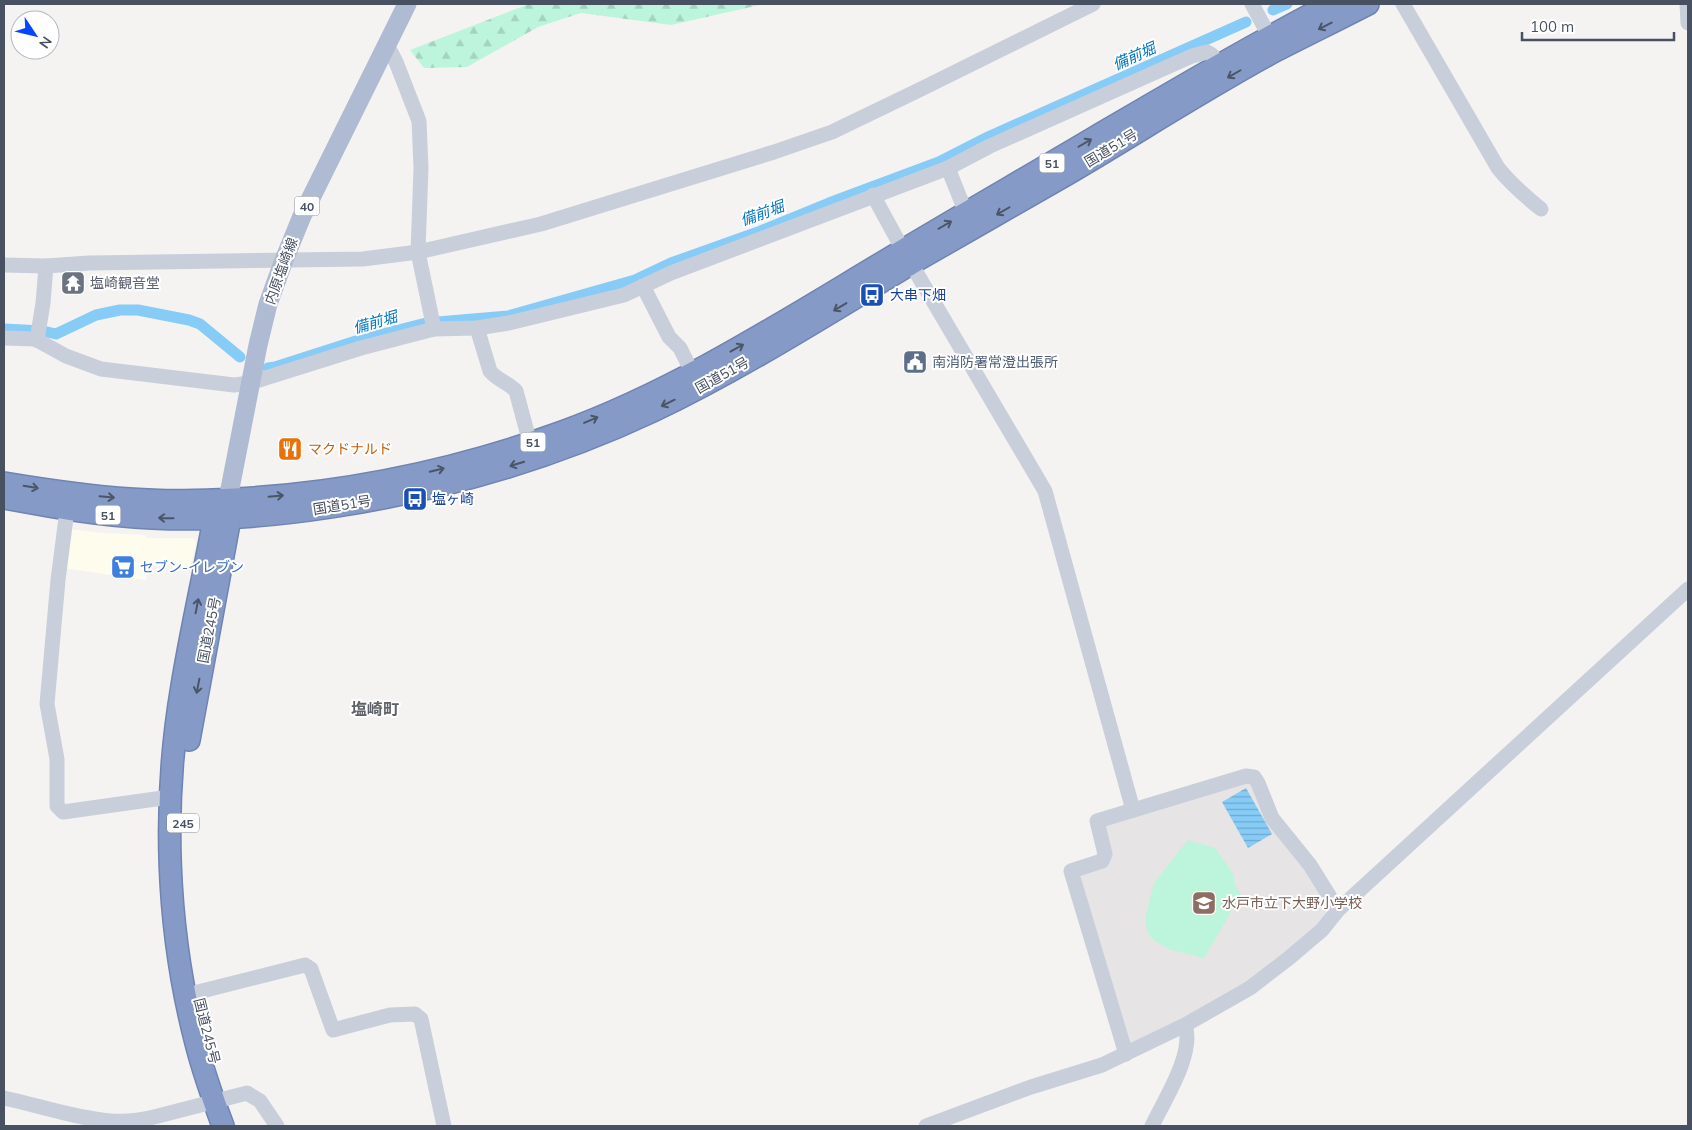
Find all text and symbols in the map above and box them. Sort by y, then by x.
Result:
north arrow [10,10,60,60]
scale bar [1522,10,1674,42]
text: 100 m [1530,17,1574,36]
one-way arrow [1318,22,1333,31]
text: N [35,33,56,52]
water label: 備前堀 [1110,37,1160,74]
one-way arrow [1228,70,1242,80]
street label: 国道51号 [1081,125,1141,171]
one-way arrow [1078,138,1093,148]
road number: 51 [1040,154,1064,172]
water label: 備前堀 [738,196,788,230]
road number: 40 [294,197,320,216]
one-way arrow [996,207,1010,217]
one-way arrow [937,220,952,230]
street label: 内原塩崎線 [261,235,301,307]
temple icon: 塩崎観音堂 [60,270,86,296]
place label: 塩崎観音堂 [90,274,160,292]
bus stop icon: 大串下畑 [859,282,885,308]
place label: 大串下畑 [890,286,946,304]
one-way arrow [833,302,847,312]
water label: 備前堀 [351,306,401,337]
one-way arrow [729,343,744,353]
public building icon: 南消防署常澄出張所 [902,349,928,375]
street label: 国道51号 [692,353,752,397]
place label: 南消防署常澄出張所 [932,353,1058,371]
one-way arrow [661,399,676,409]
one-way arrow [583,415,598,425]
road number: 51 [520,432,546,452]
restaurant icon: マクドナルド [277,436,303,462]
place label: マクドナルド [308,440,392,458]
one-way arrow [510,460,526,470]
one-way arrow [428,465,444,474]
one-way arrow [23,483,39,493]
bus stop icon: 塩ヶ崎 [402,486,428,512]
place label: 塩ヶ崎 [432,490,474,508]
one-way arrow [268,491,284,501]
one-way arrow [99,492,115,502]
street label: 国道51号 [312,492,372,518]
road number: 51 [96,506,120,524]
one-way arrow [158,513,174,523]
supermarket icon: セブン-イレブン [110,554,136,580]
place label: セブン-イレブン [140,558,244,576]
street label: 国道245号 [194,595,224,665]
one-way arrow [192,599,202,615]
one-way arrow [193,678,202,694]
district label: 塩崎町 [351,699,399,719]
road number: 245 [167,814,199,832]
school or university icon: 水戸市立下大野小学校 [1191,890,1217,916]
place label: 水戸市立下大野小学校 [1222,894,1362,912]
street label: 国道245号 [190,996,224,1066]

